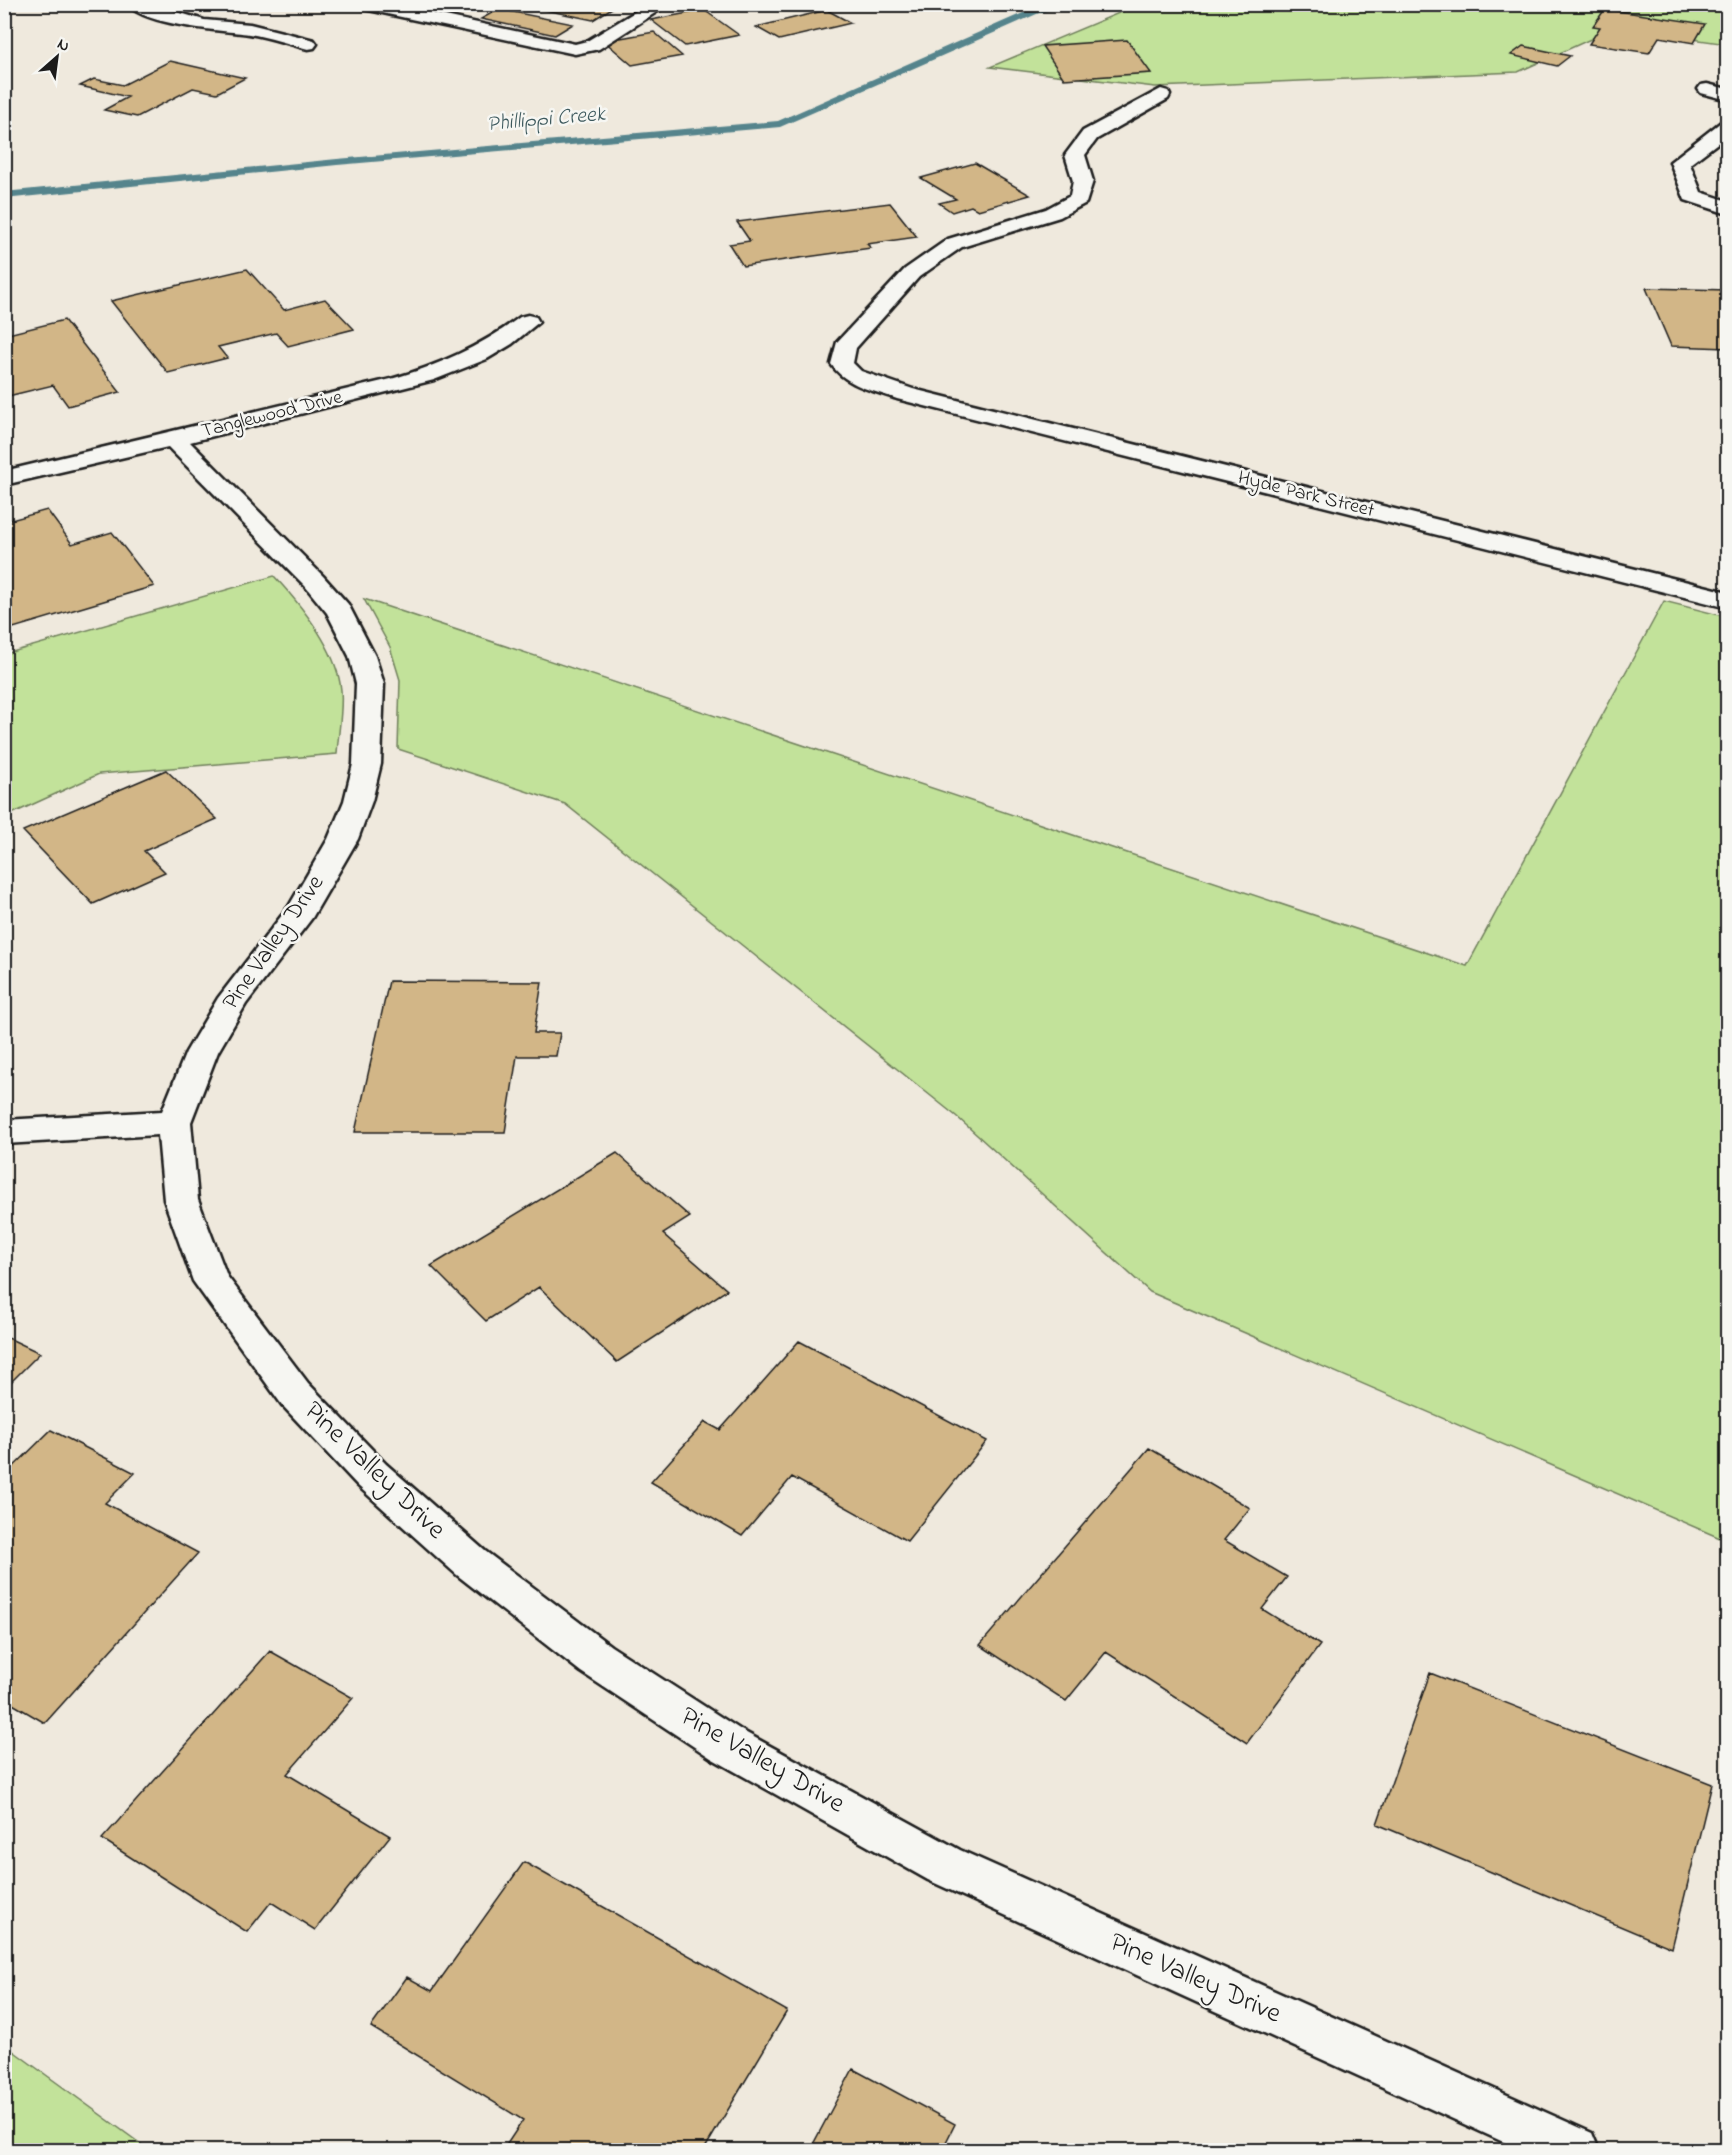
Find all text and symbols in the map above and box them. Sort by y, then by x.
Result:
north arrow [27,27,87,87]
text: N [53,32,74,59]
water label: Phillippi Creek [485,99,608,141]
street label: Tanglewood Drive [198,383,346,448]
street label: Hyde Park Street [1235,464,1378,526]
street label: Pine Valley Drive [214,868,335,1018]
street label: Pine Valley Drive [294,1392,455,1550]
street label: Pine Valley Drive [672,1697,852,1825]
street label: Pine Valley Drive [1103,1923,1288,2035]

